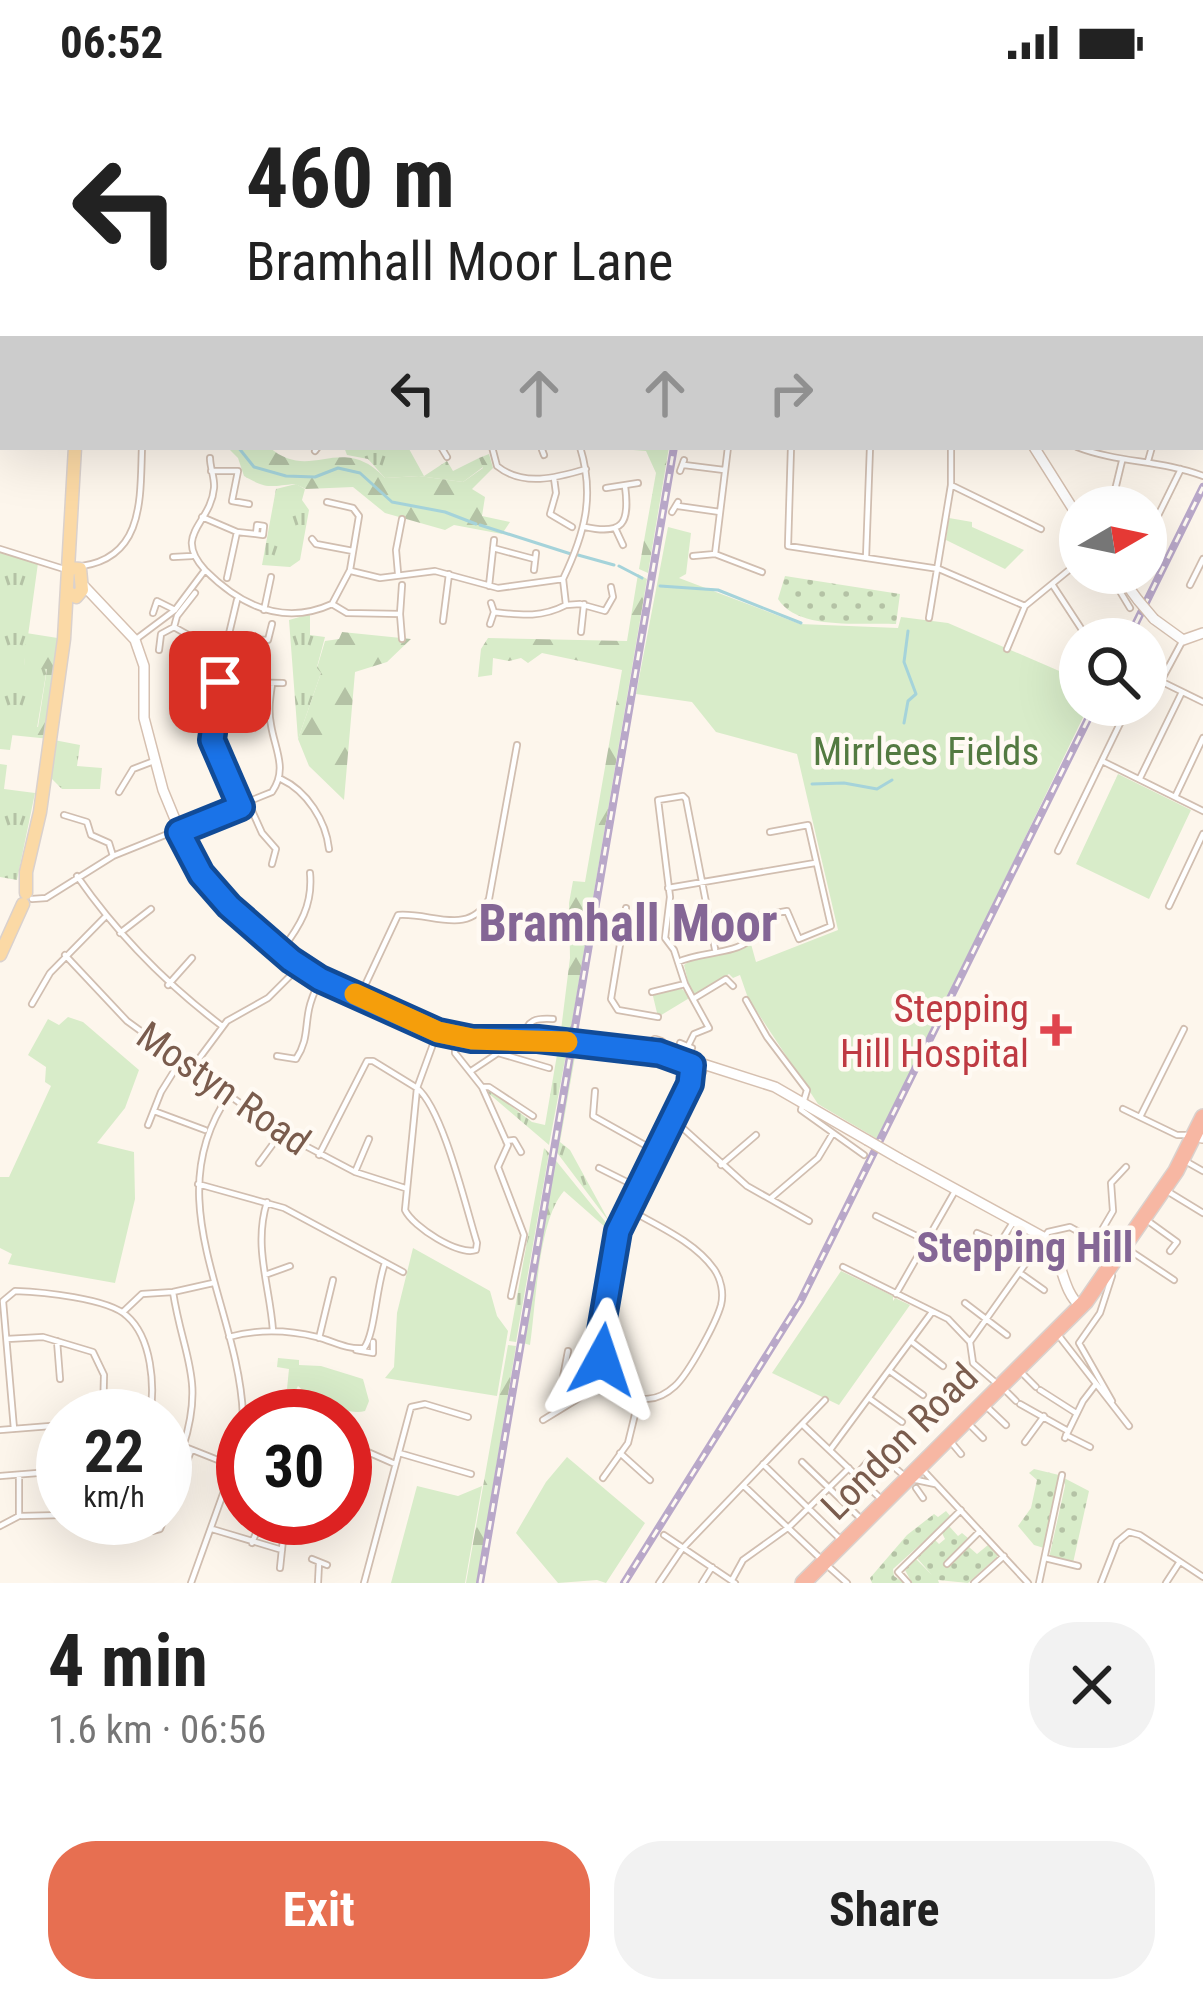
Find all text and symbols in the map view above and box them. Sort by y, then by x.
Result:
text: 06:52 [60,16,163,69]
text: 460 m [246,129,455,228]
icon: left [48,132,204,288]
text: Bramhall Moor Lane [246,230,673,293]
icon: left [380,360,446,426]
icon: ahead [506,360,572,426]
icon: ahead [632,360,698,426]
icon: right [758,360,824,426]
north arrow [1059,486,1167,594]
map controls [1059,486,1167,726]
button: search [1059,618,1167,726]
pin [169,631,271,733]
icon: arrive [187,649,253,715]
park label: Mirrlees Fields [813,729,1039,775]
district label: Bramhall Moor [478,894,778,953]
place label: Stepping Hill Hospital [840,986,1029,1077]
street label: Mostyn Road [128,1012,319,1165]
marker: Stepping Hill Hospital [1040,1014,1072,1046]
district label: Stepping Hill [917,1223,1133,1272]
position arrow [539,1297,665,1423]
street label: London Road [812,1354,987,1529]
speed limit sign: 30 [216,1389,372,1545]
text: 22 [84,1416,144,1487]
text: km/h [83,1479,145,1514]
text: 4 min [48,1619,208,1704]
button: close [1029,1622,1155,1748]
text: 1.6 km · 06:56 [48,1707,266,1753]
button: Exit [48,1841,590,1979]
button: Share [614,1841,1155,1979]

